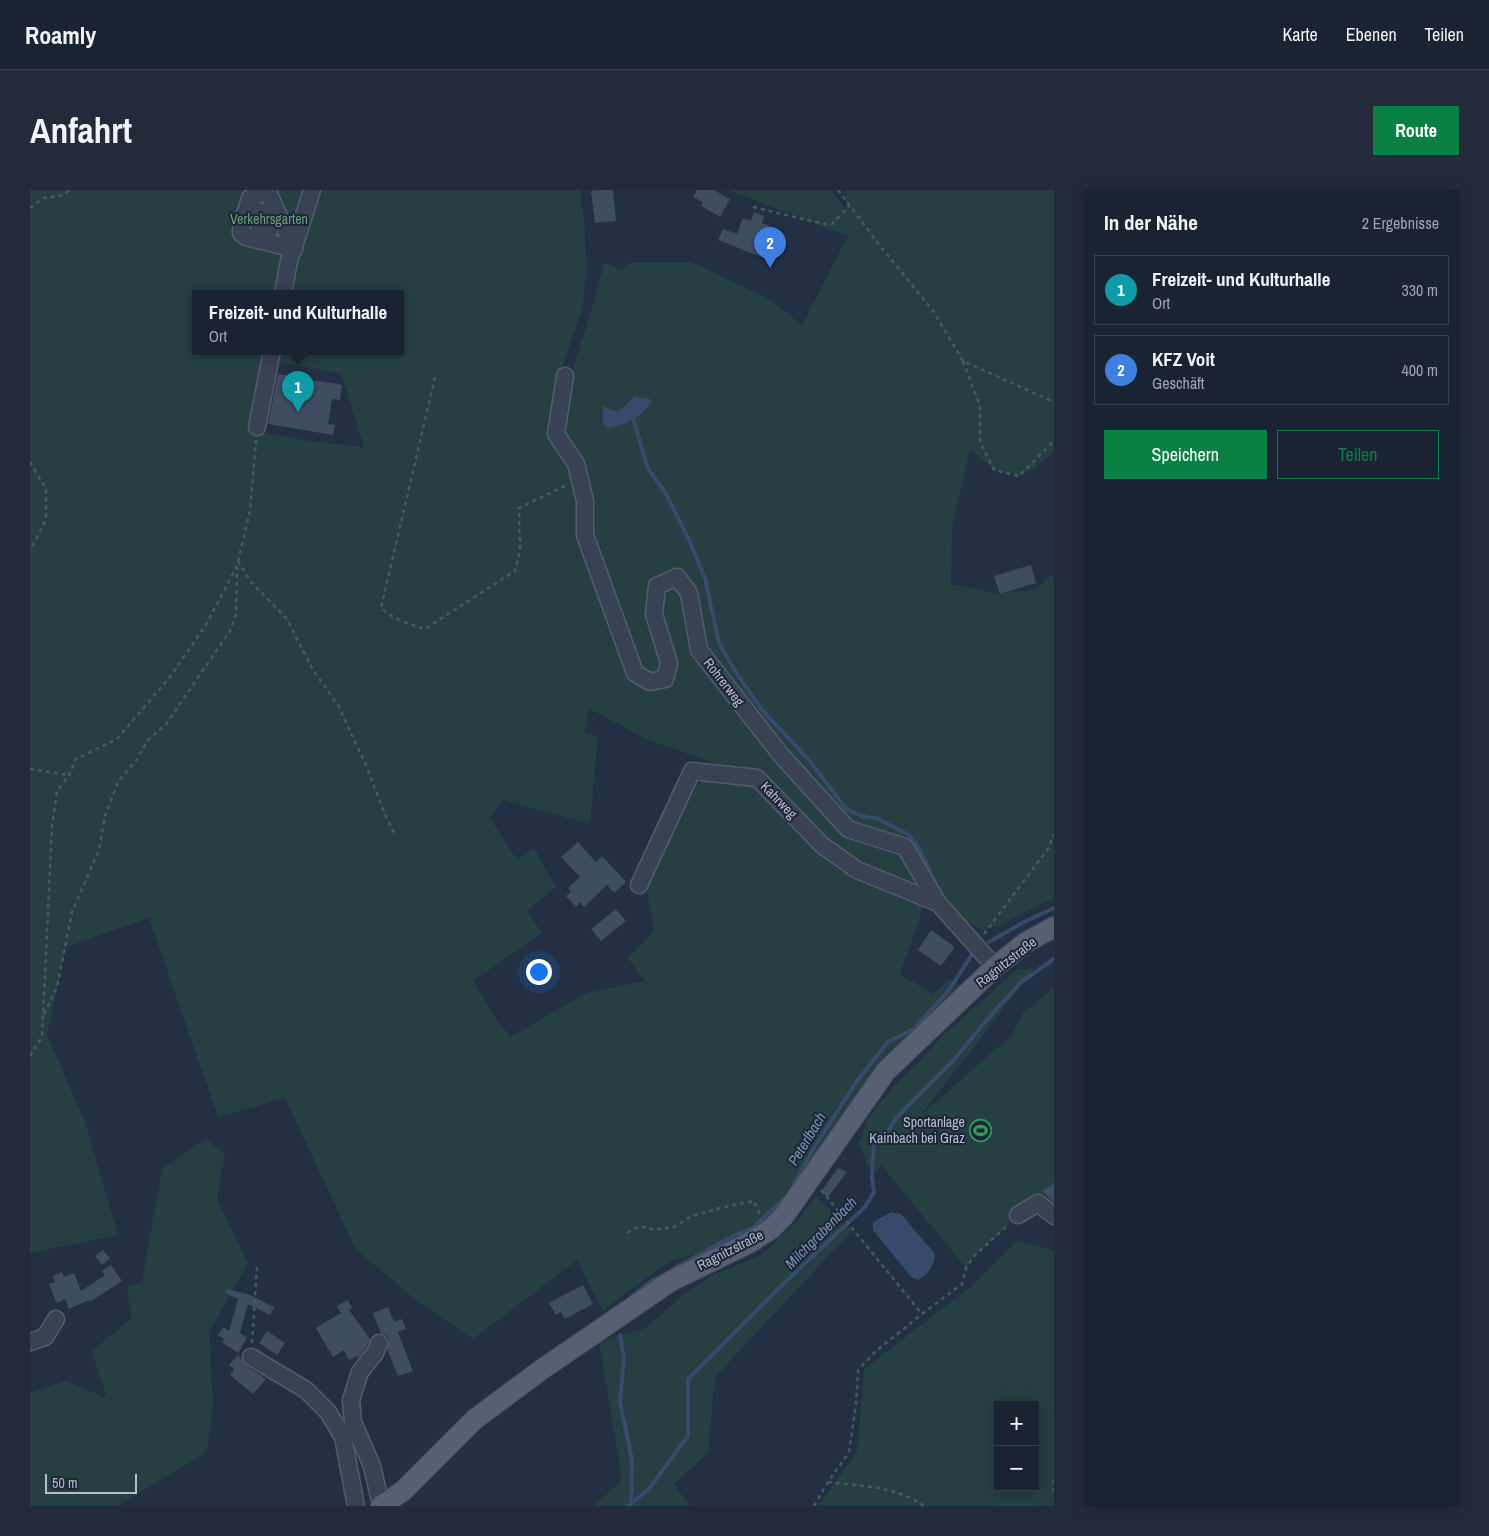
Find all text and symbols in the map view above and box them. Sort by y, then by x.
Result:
text: Roamly [25,19,96,51]
text: Karte [1282,22,1318,47]
text: Ebenen [1346,22,1397,47]
text: Teilen [1425,22,1464,47]
button: Route [1373,106,1459,155]
text: Anfahrt [30,107,132,154]
text: In der Nähe [1104,208,1198,237]
park label: Verkehrsgarten [230,210,308,228]
text: 2 Ergebnisse [1362,212,1439,234]
pin: 2 [754,227,786,268]
text: Freizeit- und Kulturhalle [1152,266,1330,292]
text: 1 [1117,279,1125,301]
text: 330 m [1402,279,1438,301]
popup [192,290,404,355]
text: Ort [1152,292,1170,314]
text: Freizeit- und Kulturhalle [209,299,387,325]
text: Ort [209,325,227,347]
text: KFZ Voit [1152,346,1215,372]
text: 2 [1117,359,1125,381]
text: 400 m [1402,359,1438,381]
pin: 1 [282,371,314,412]
text: Geschäft [1152,372,1205,394]
button: Speichern [1104,430,1267,479]
button: Teilen [1277,430,1439,479]
street label: Rohrerweg [700,654,749,710]
street label: Kahrweg [757,777,802,823]
street label: Ragnitzstraße [972,933,1040,991]
your location [526,959,552,985]
water label: Peterlbach [782,1108,831,1169]
place label: Sportanlage Kainbach bei Graz [869,1113,965,1147]
sports icon: Sportanlage Kainbach bei Graz [969,1118,993,1142]
water label: Milchgrabenbach [780,1192,862,1273]
street label: Ragnitzstraße [694,1226,766,1274]
map controls [994,1401,1039,1491]
button: + [994,1401,1039,1446]
button: − [994,1446,1039,1491]
scale bar [45,1471,138,1494]
text: 50 m [52,1474,78,1492]

